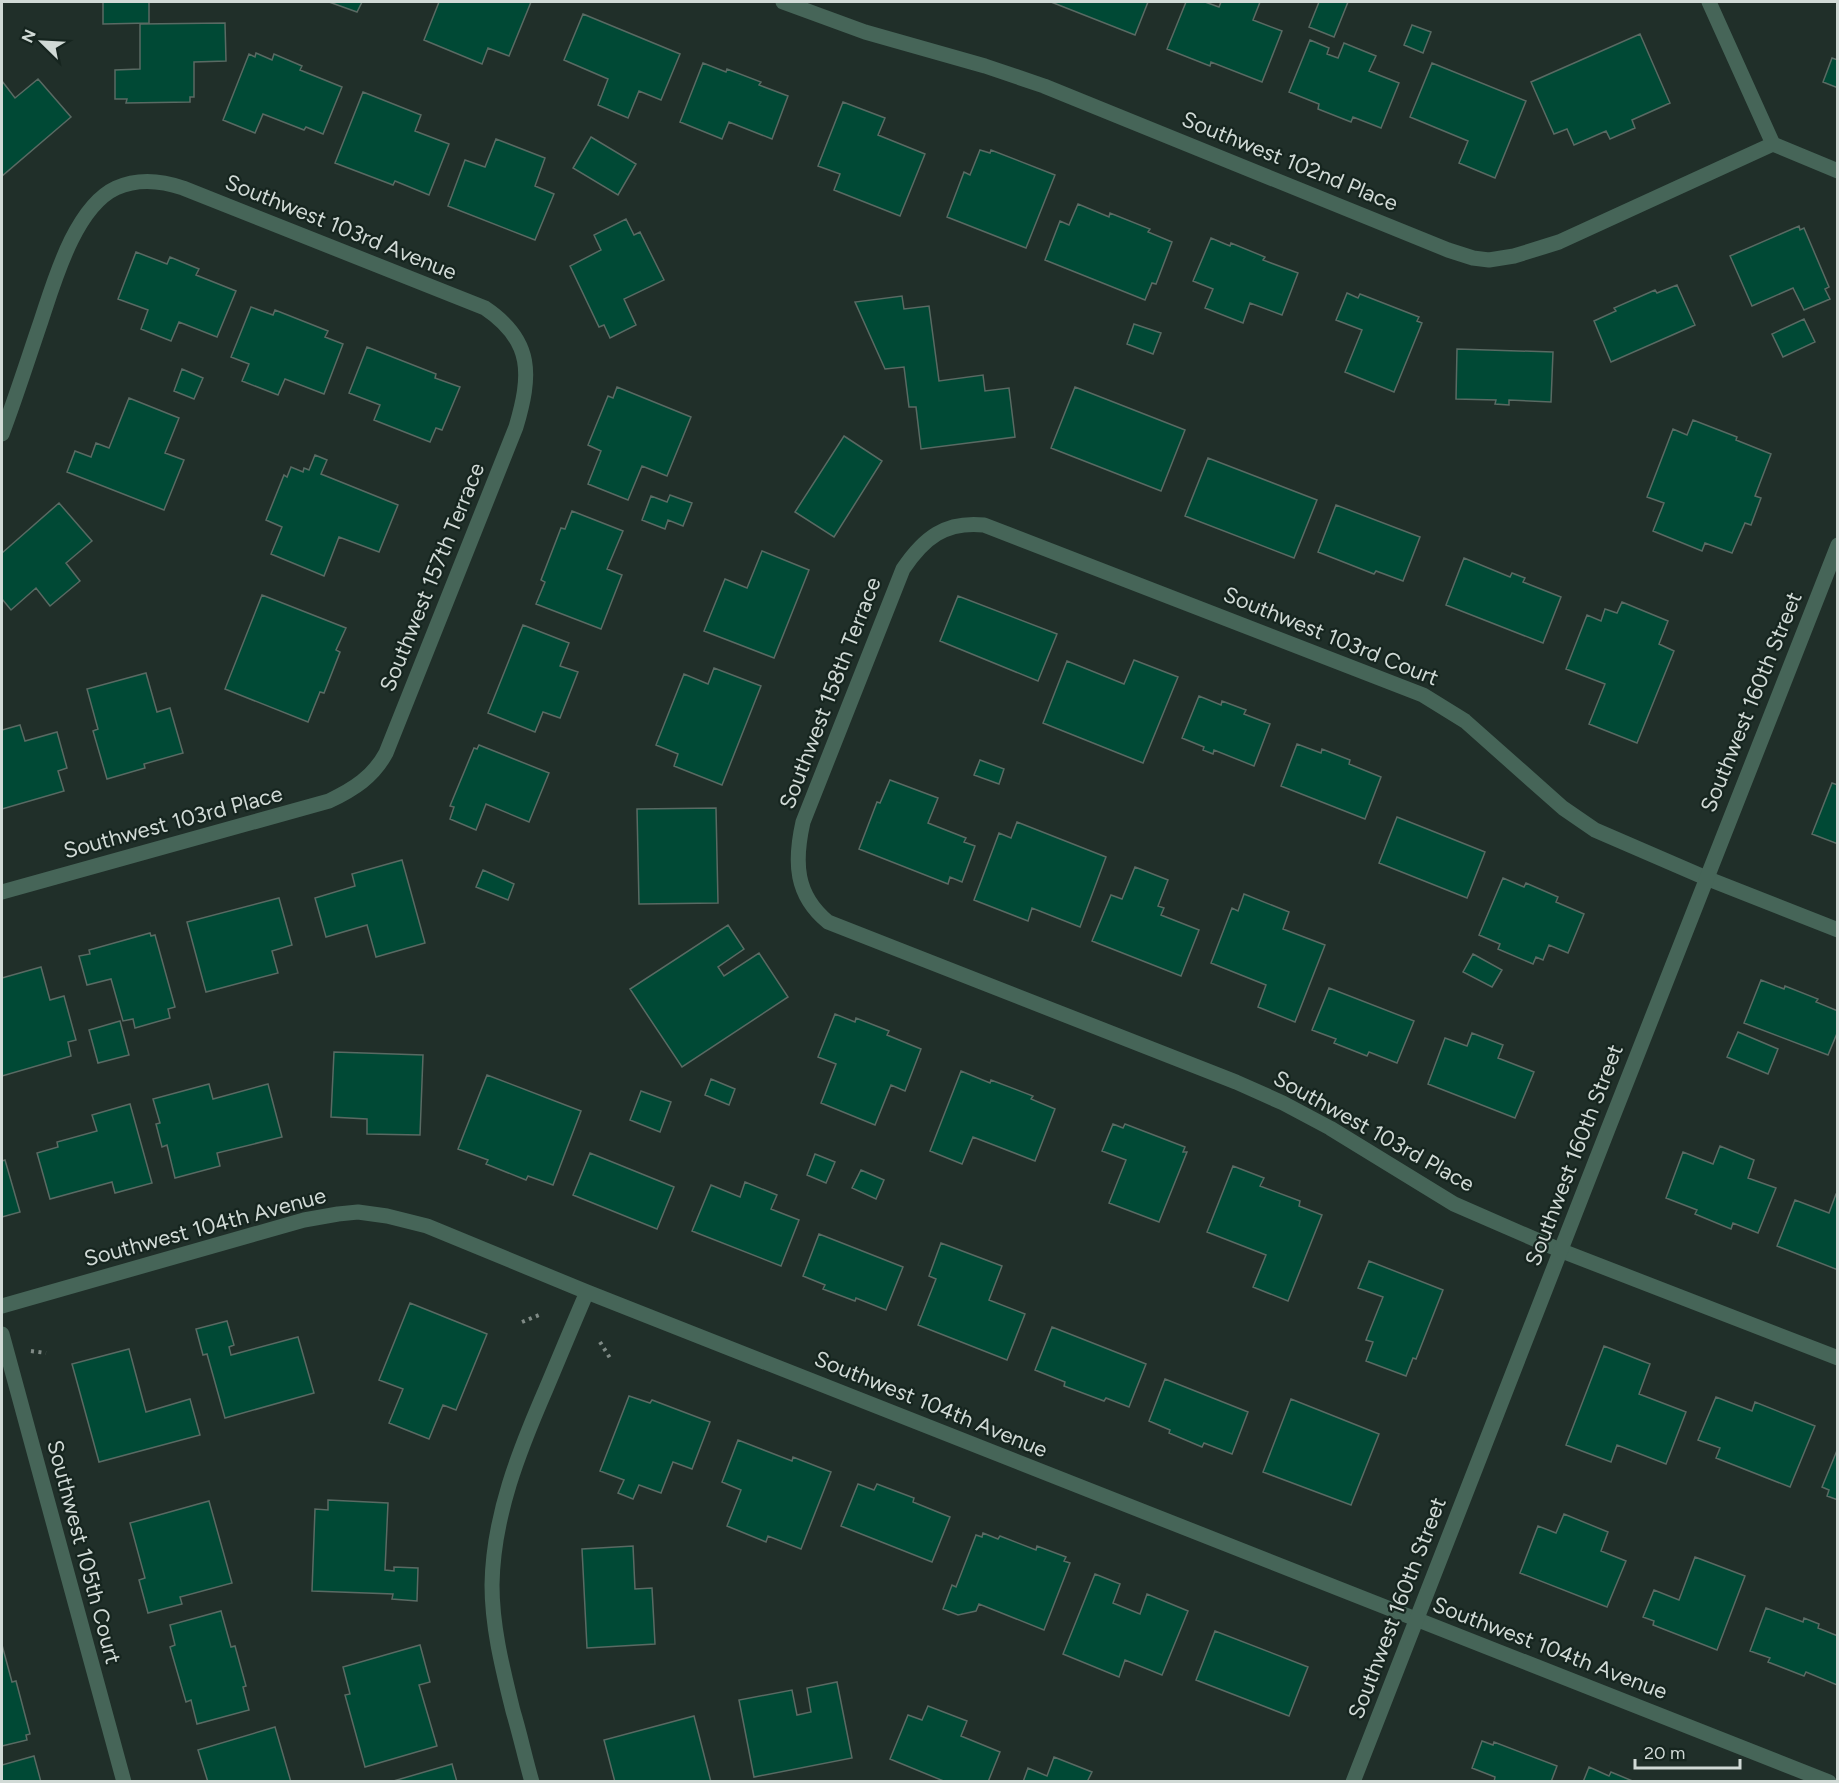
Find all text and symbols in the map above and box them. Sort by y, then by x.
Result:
north arrow [12,12,72,72]
text: N [18,27,40,46]
street label: Southwest 102nd Place [1178,105,1402,217]
street label: Southwest 103rd Avenue [221,168,461,286]
street label: Southwest 157th Terrace [374,459,490,695]
street label: Southwest 158th Terrace [773,573,887,813]
street label: Southwest 103rd Court [1220,580,1442,692]
street label: Southwest 160th Street [1694,588,1808,816]
street label: Southwest 103rd Place [61,780,285,864]
street label: Southwest 160th Street [1519,1040,1629,1270]
street label: Southwest 103rd Place [1269,1065,1479,1197]
street label: Southwest 104th Avenue [81,1182,329,1272]
street label: Southwest 104th Avenue [810,1345,1052,1463]
street label: Southwest 105th Court [41,1437,127,1667]
street label: Southwest 160th Street [1342,1493,1452,1723]
street label: Southwest 104th Avenue [1429,1591,1671,1705]
scale bar [1635,1732,1740,1770]
text: 20 m [1644,1742,1685,1764]

